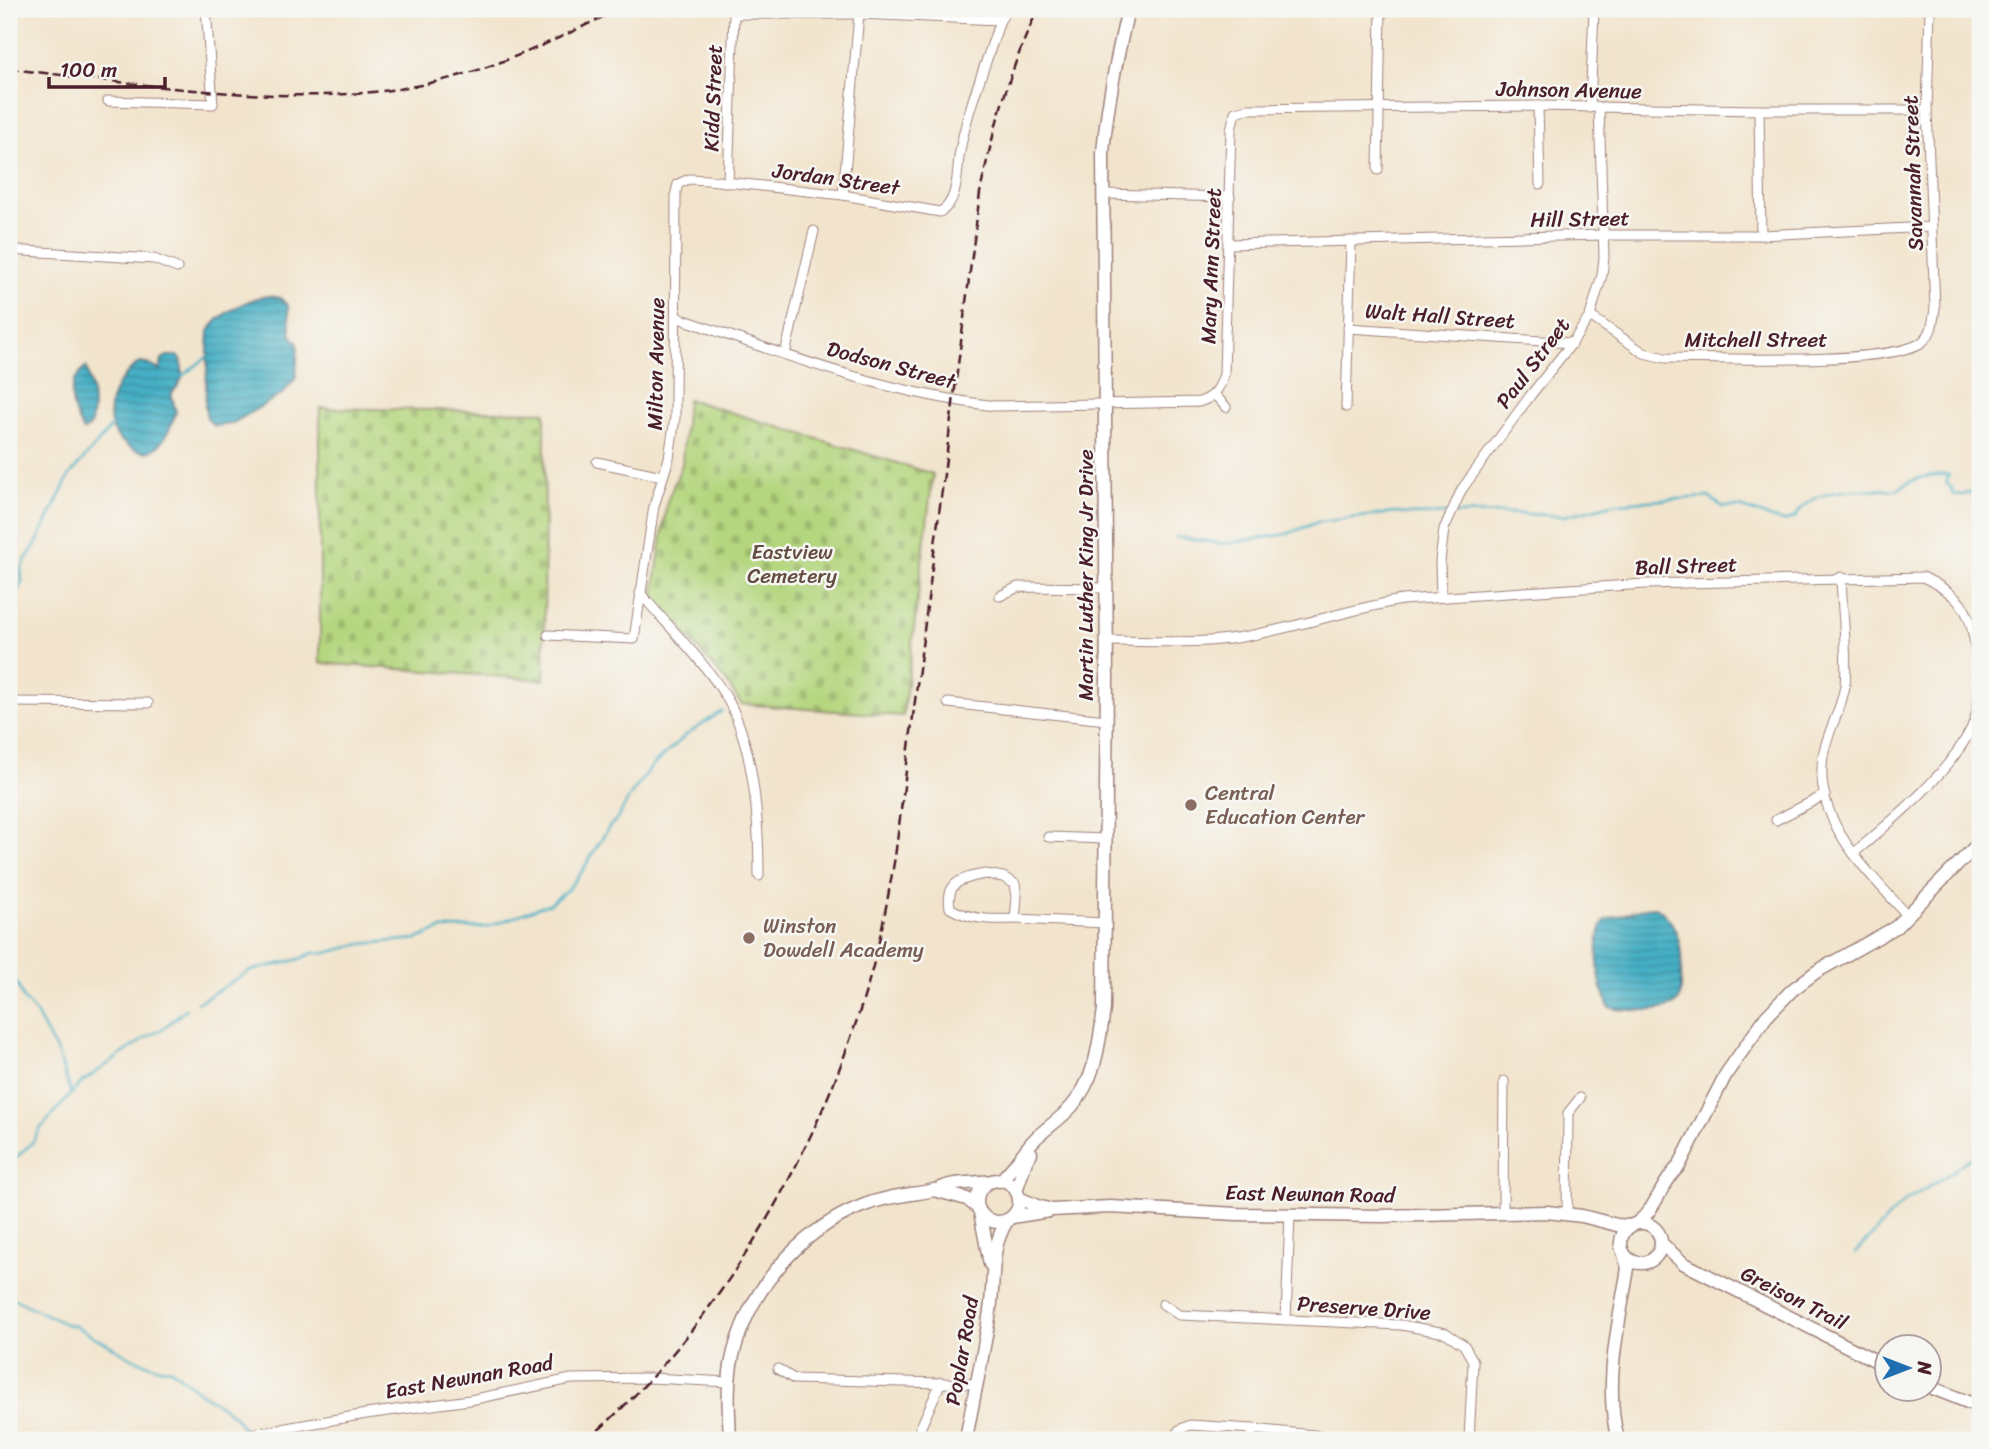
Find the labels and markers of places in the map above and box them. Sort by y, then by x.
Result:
place label: Central Education Center [1205,774,1366,836]
marker: Central Education Center [1183,797,1199,813]
place label: Winston Dowdell Academy [763,907,924,969]
marker: Winston Dowdell Academy [741,930,757,946]

